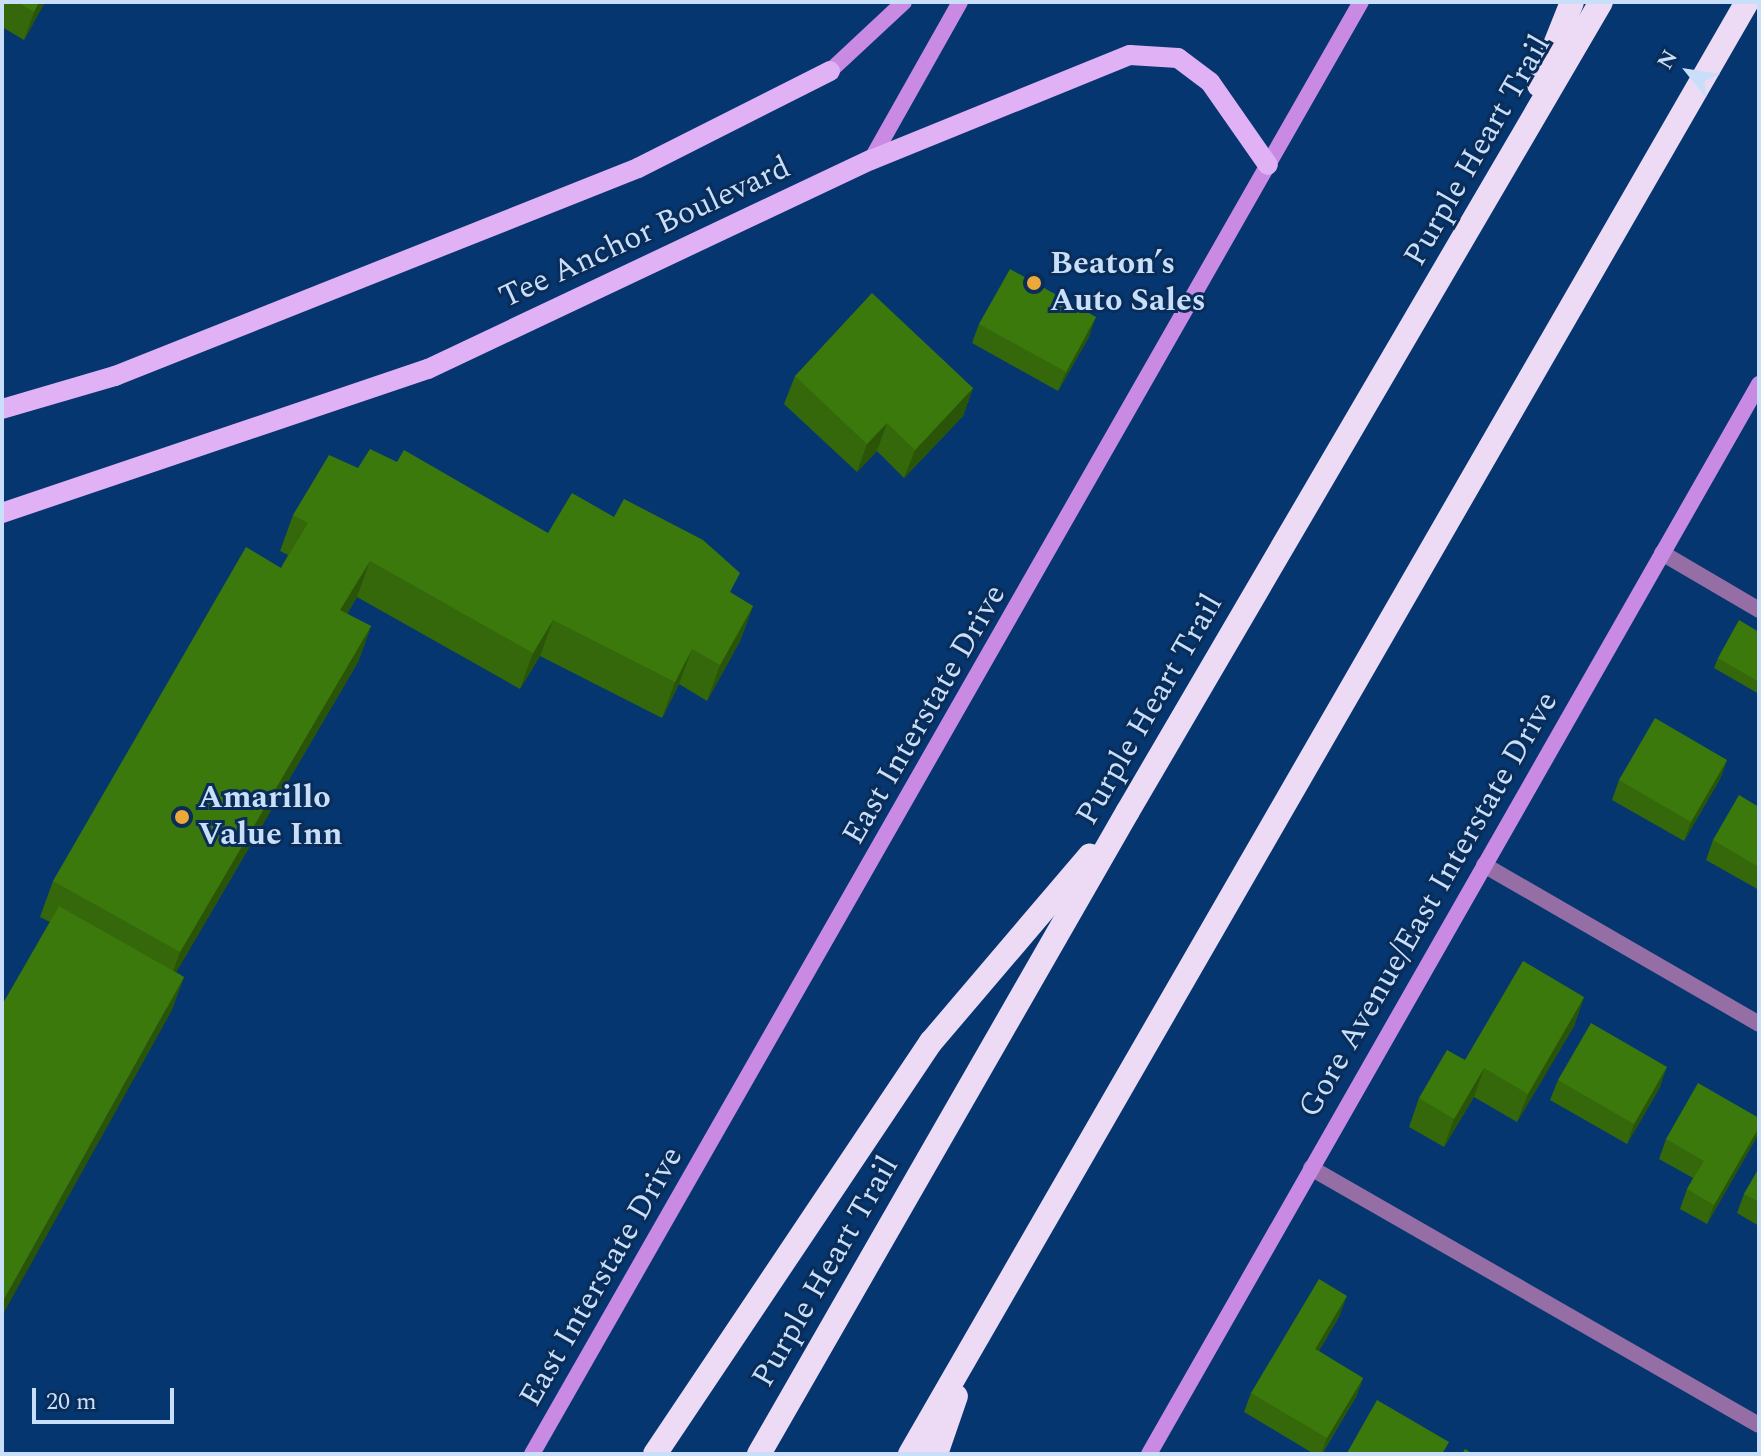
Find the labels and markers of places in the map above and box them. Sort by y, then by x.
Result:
place label: Beaton’s Auto Sales [1050,246,1206,321]
marker: Beaton’s Auto Sales [1025,274,1043,292]
place label: Amarillo Value Inn [198,780,343,855]
marker: Amarillo Value Inn [173,808,191,826]

